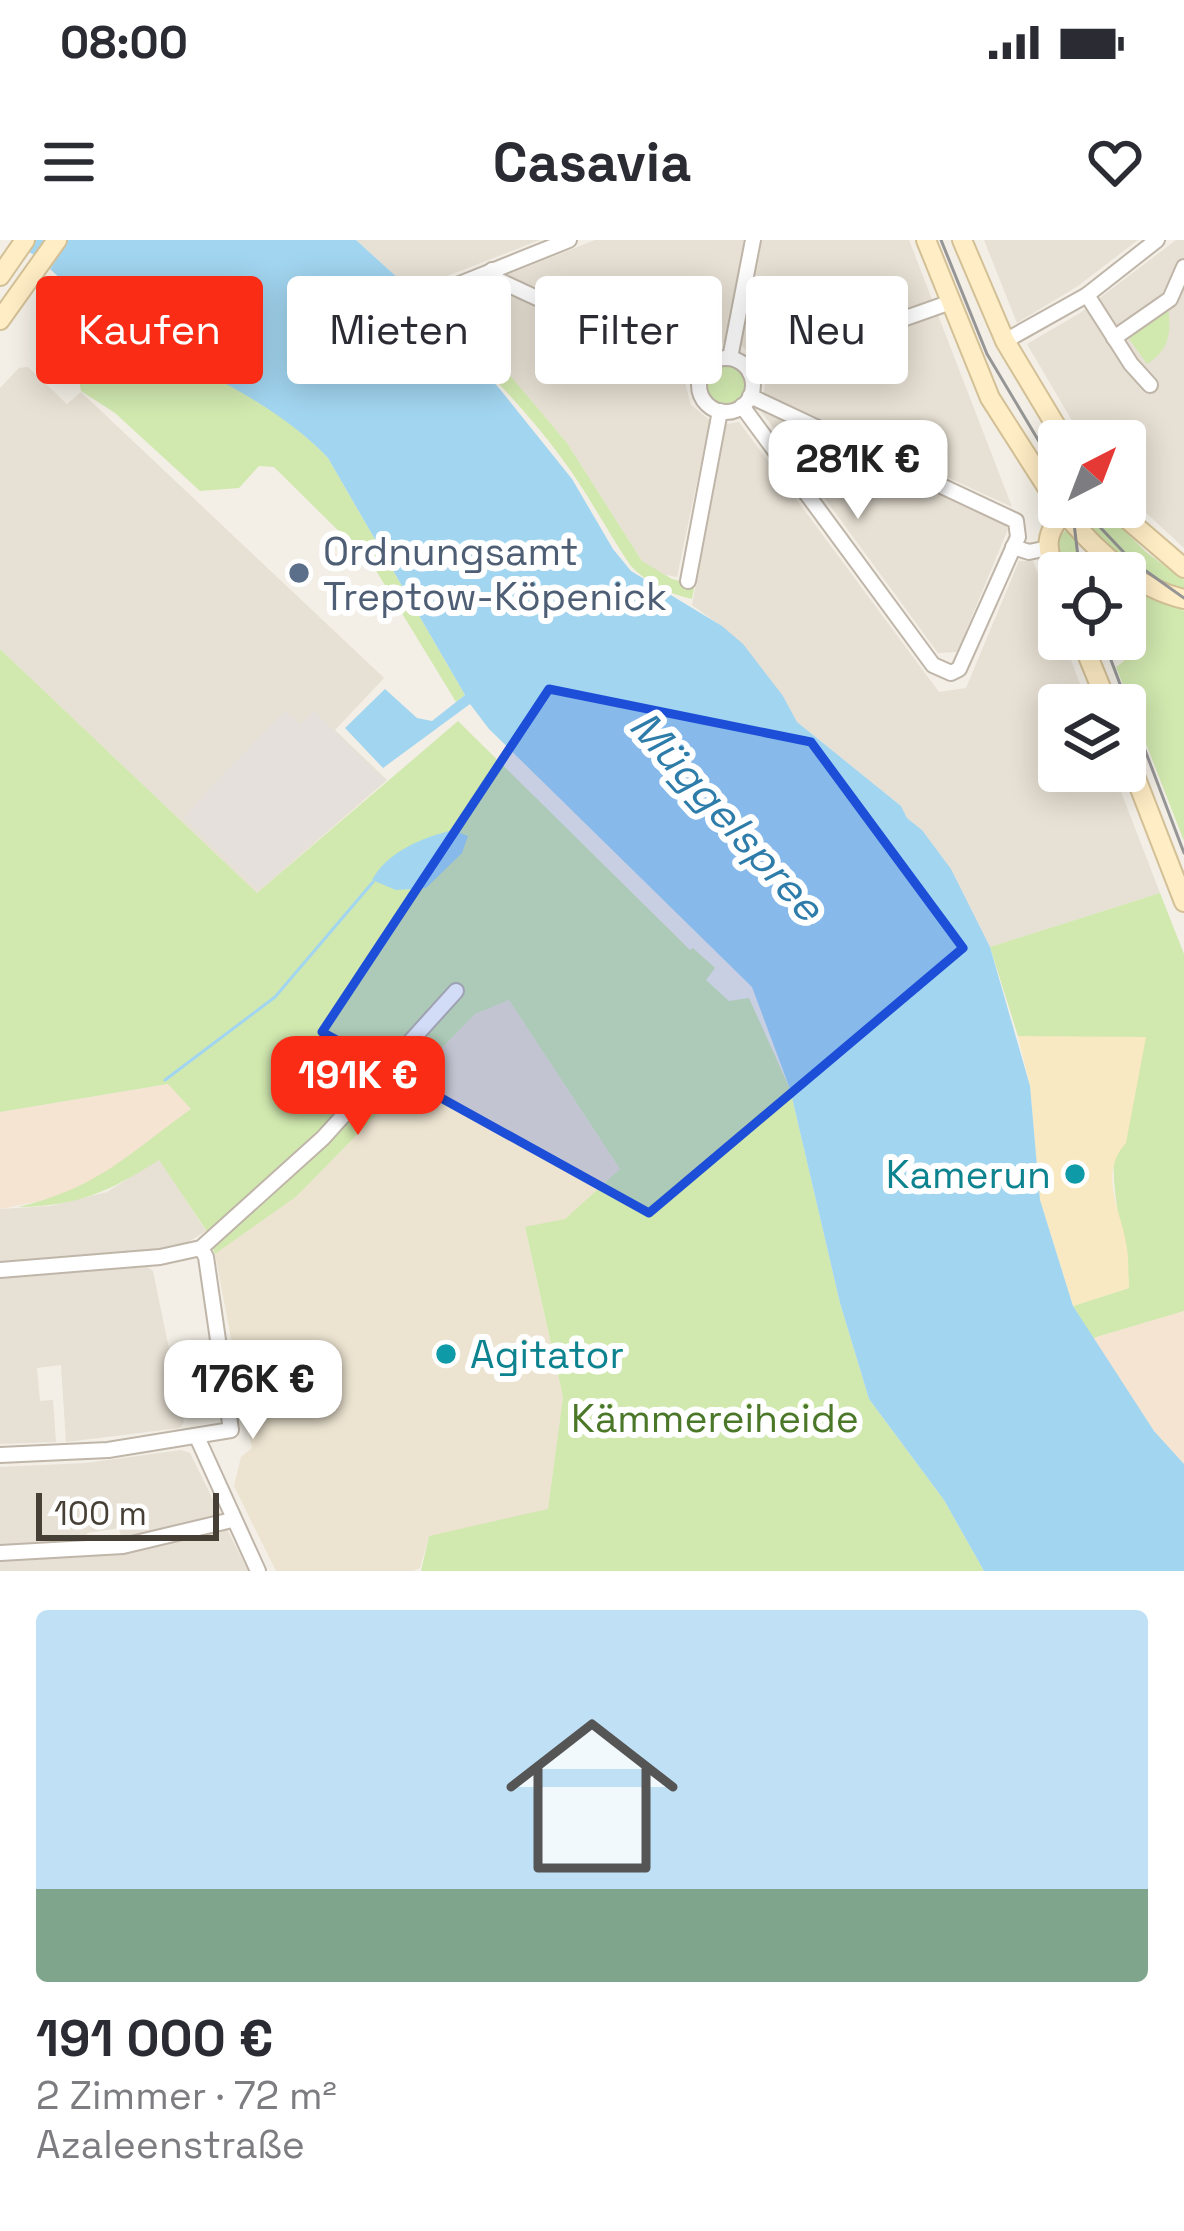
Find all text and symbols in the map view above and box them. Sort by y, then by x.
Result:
text: 08:00 [60,14,188,71]
text: Casavia [493,128,691,197]
icon: menu [36,129,102,195]
icon: heart [1082,129,1148,195]
chip: Kaufen [36,276,263,384]
chip: Mieten [287,276,511,384]
chip: Filter [535,276,722,384]
chip: Neu [746,276,908,384]
pin: 281K € [760,420,956,522]
north arrow [1038,420,1146,528]
map controls [1038,420,1146,792]
text: 281K € [796,434,920,483]
place label: Ordnungsamt Treptow-Köpenick [323,527,667,621]
button: locate [1038,552,1146,660]
marker: Ordnungsamt Treptow-Köpenick [286,560,312,586]
button: layers [1038,684,1146,792]
water label: Müggelspree [619,700,837,934]
pin: 191K € [260,1036,456,1138]
text: 191K € [298,1050,418,1099]
place label: Kamerun [886,1150,1051,1199]
marker: Kamerun [1062,1161,1088,1187]
place label: Agitator [470,1330,624,1379]
pin: 176K € [155,1340,351,1442]
marker: Agitator [433,1341,459,1367]
text: 176K € [191,1354,315,1403]
park label: Kämmereiheide [571,1394,859,1443]
scale bar [36,1487,219,1540]
text: 100 m [54,1493,147,1535]
icon: home [484,1688,700,1904]
text: 191 000 € [36,2006,273,2071]
text: 2 Zimmer · 72 m² [36,2071,337,2120]
text: Azaleenstraße [36,2120,305,2169]

